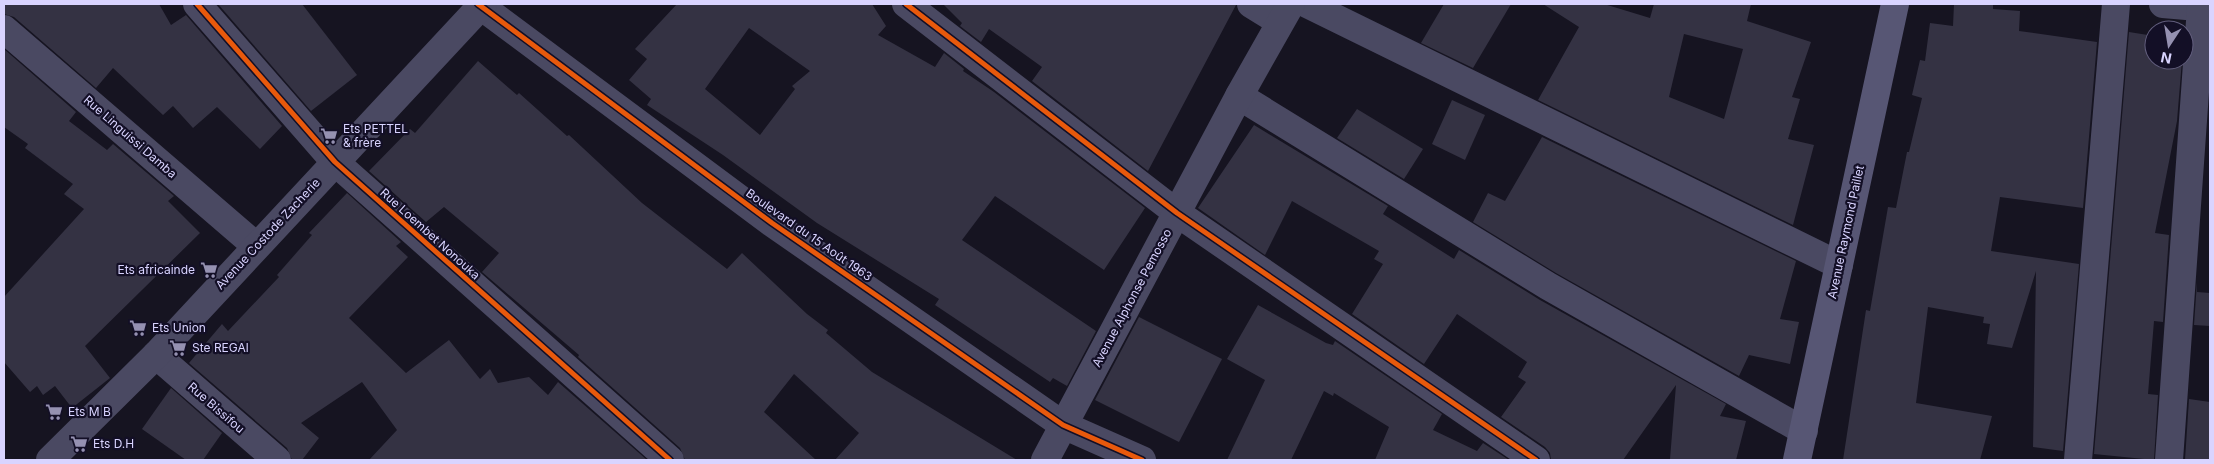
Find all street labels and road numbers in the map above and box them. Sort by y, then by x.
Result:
street label: Rue Linguissi Damba [81,92,180,181]
street label: Avenue Raymond Paillet [1824,164,1867,300]
street label: Avenue Costode Zacherie [212,175,323,292]
street label: Rue Loembet Nonouka [377,185,483,282]
street label: Boulevard du 15 Août 1963 [743,185,875,284]
street label: Avenue Alphonse Pemosso [1089,226,1174,369]
street label: Rue Bissifou [185,379,248,436]

